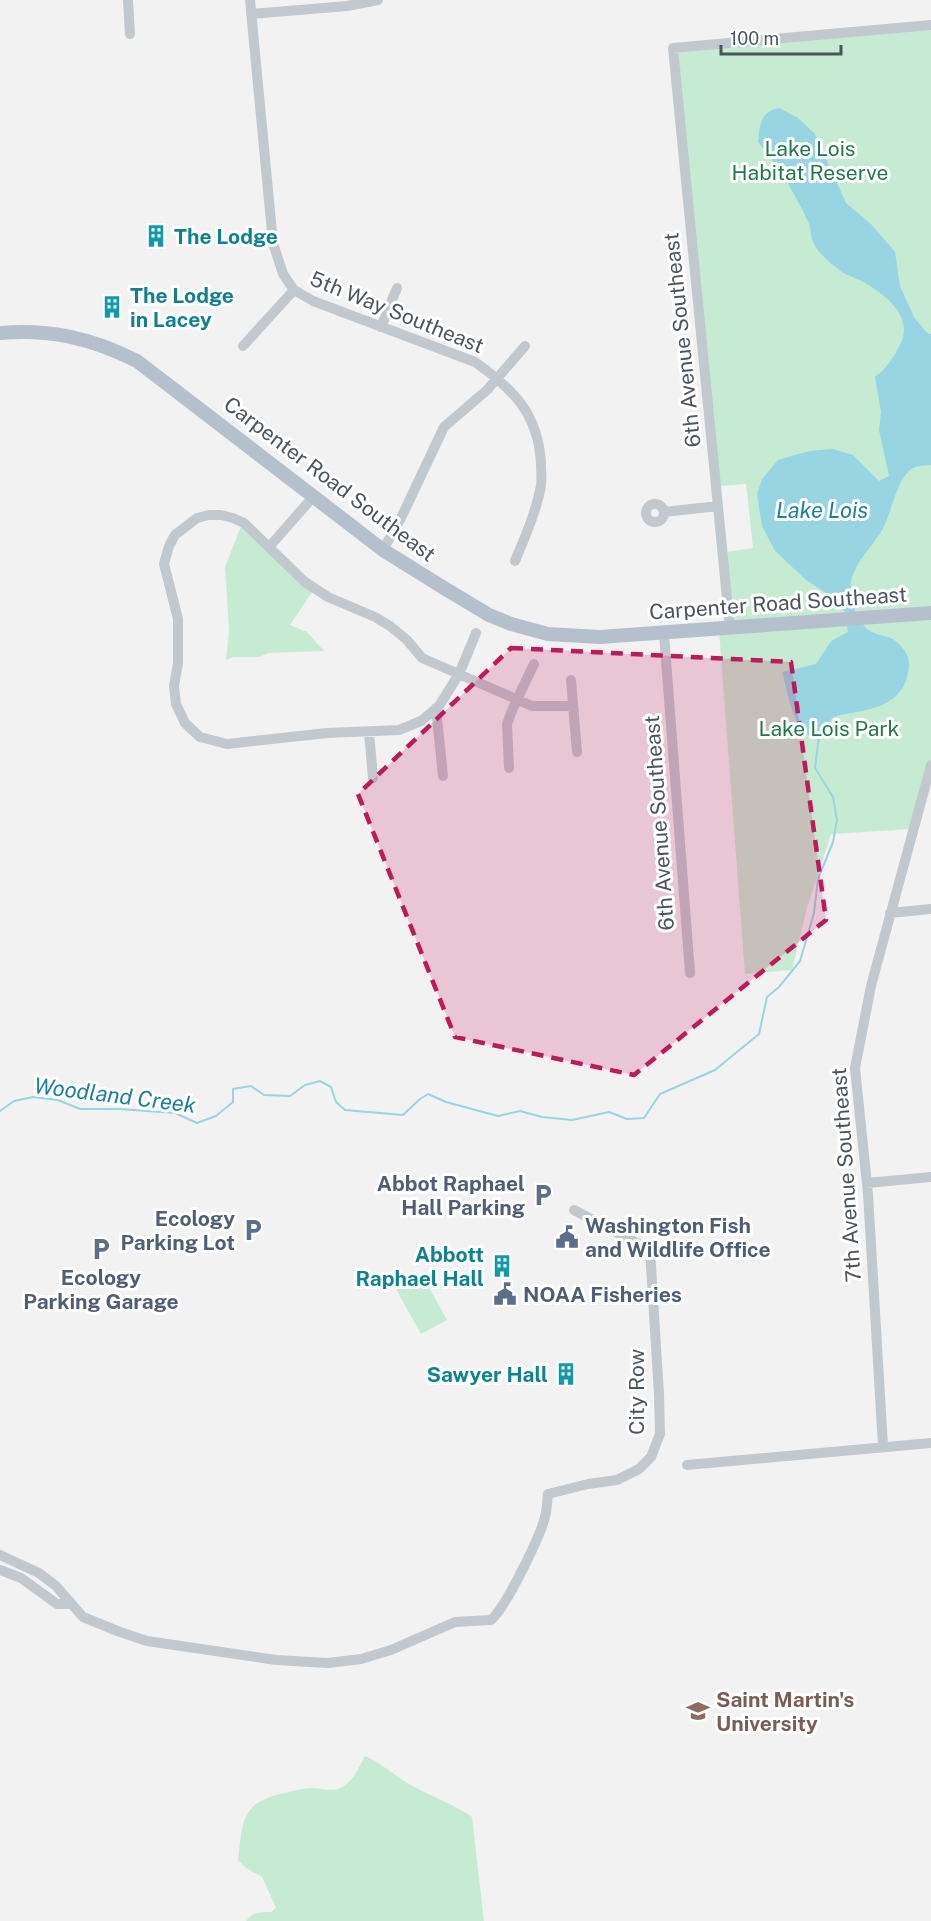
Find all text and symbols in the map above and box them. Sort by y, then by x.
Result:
scale bar [721,18,841,56]
text: 100 m [730,28,779,49]
park label: Lake Lois Habitat Reserve [732,136,888,185]
building icon: The Lodge [143,223,169,249]
place label: The Lodge [174,224,278,249]
street label: 6th Avenue Southeast [658,231,706,449]
street label: 5th Way Southeast [306,266,488,358]
place label: The Lodge in Lacey [130,283,234,332]
building icon: The Lodge in Lacey [99,294,125,320]
street label: Carpenter Road Southeast [219,391,441,567]
water label: Lake Lois [776,497,868,523]
street label: Carpenter Road Southeast [648,582,908,624]
street label: 6th Avenue Southeast [639,715,679,931]
park label: Lake Lois Park [759,716,900,741]
street label: 7th Avenue Southeast [826,1067,866,1283]
water label: Woodland Creek [33,1072,197,1118]
place label: Abbot Raphael Hall Parking [377,1171,525,1220]
parking icon: Abbot Raphael Hall Parking [530,1182,556,1208]
place label: Ecology Parking Lot [120,1206,235,1255]
place label: Washington Fish and Wildlife Office [585,1213,771,1262]
parking icon: Ecology Parking Lot [240,1217,266,1243]
public building icon: Washington Fish and Wildlife Office [554,1224,580,1250]
parking icon: Ecology Parking Garage [88,1236,114,1262]
place label: Abbott Raphael Hall [355,1242,484,1291]
building icon: Abbott Raphael Hall [489,1253,515,1279]
place label: Ecology Parking Garage [23,1265,179,1314]
public building icon: NOAA Fisheries [492,1281,518,1307]
place label: NOAA Fisheries [523,1282,682,1307]
street label: City Row [624,1349,649,1435]
building icon: Sawyer Hall [553,1361,579,1387]
place label: Sawyer Hall [427,1362,548,1387]
place label: Saint Martin's University [716,1687,854,1736]
school or university icon: Saint Martin's University [685,1698,711,1724]

